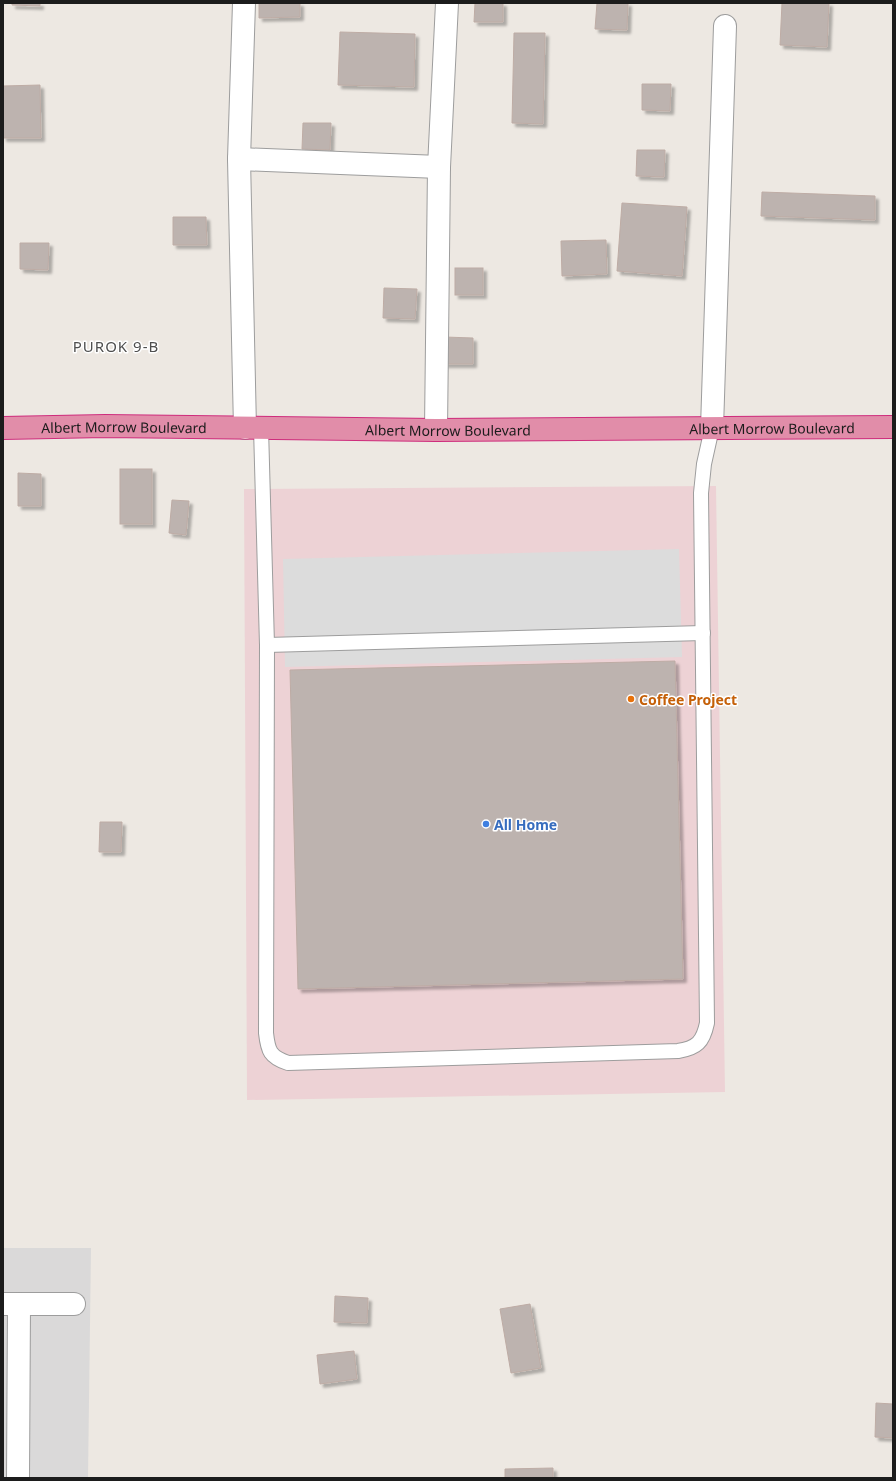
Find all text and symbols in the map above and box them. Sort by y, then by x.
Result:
district label: PUROK 9-B [73,336,159,356]
street label: Albert Morrow Boulevard [41,416,207,437]
street label: Albert Morrow Boulevard [689,418,855,438]
street label: Albert Morrow Boulevard [365,420,531,440]
place label: Coffee Project [639,690,737,709]
marker: Coffee Project [626,694,636,704]
place label: All Home [494,815,557,834]
marker: All Home [481,819,491,829]

